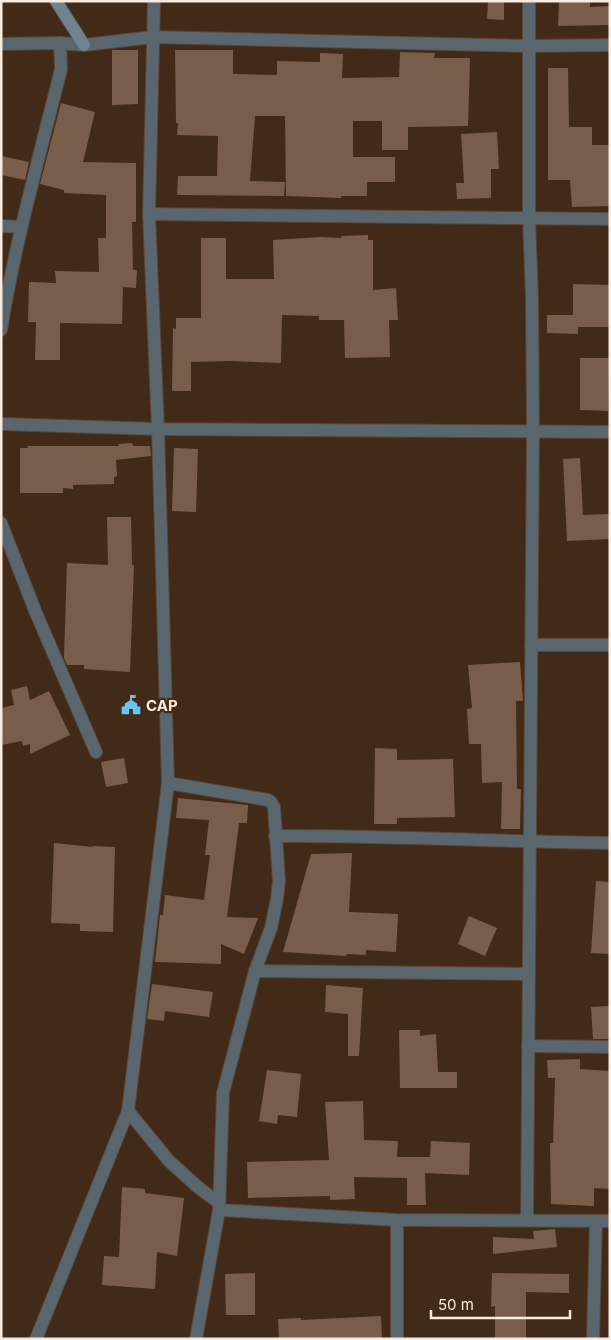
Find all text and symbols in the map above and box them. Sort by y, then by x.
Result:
public building icon: CAP [120,694,142,716]
place label: CAP [146,696,178,715]
scale bar [431,1288,570,1320]
text: 50 m [438,1295,474,1314]

